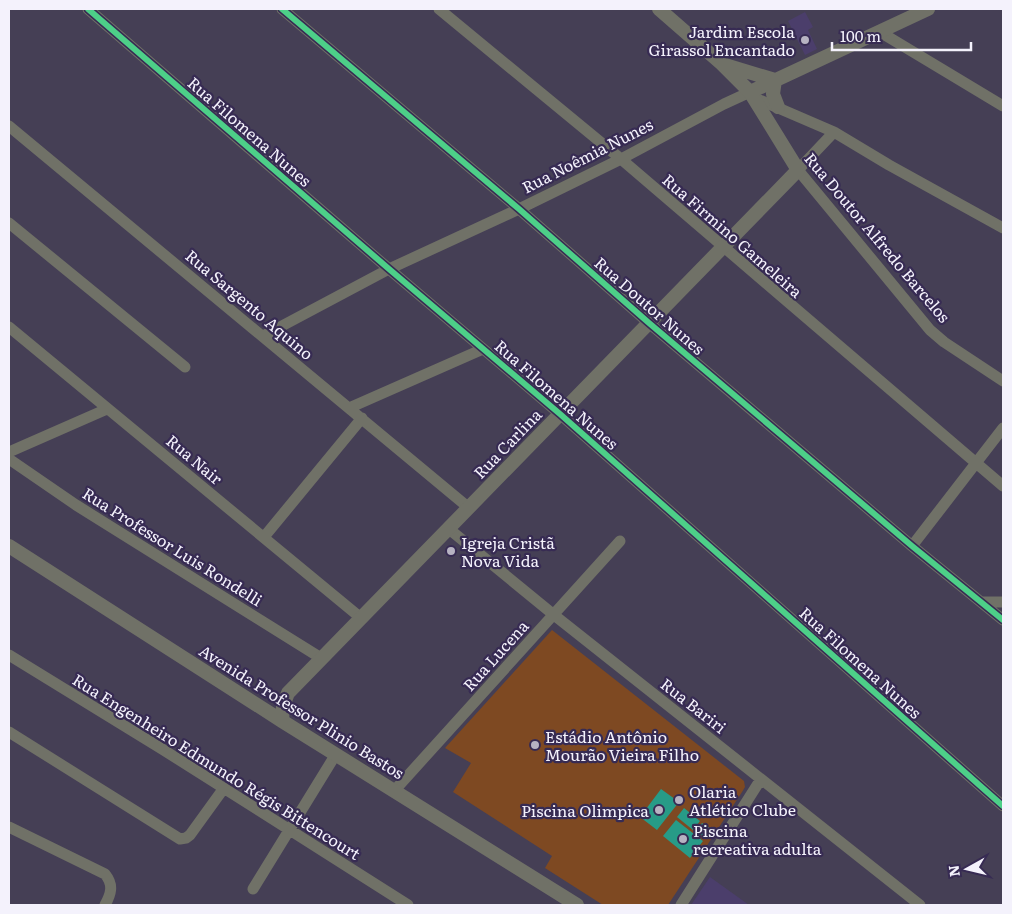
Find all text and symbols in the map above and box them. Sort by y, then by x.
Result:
place label: Jardim Escola Girassol Encantado [648,19,795,61]
scale bar [832,20,971,52]
text: 100 m [840,24,881,47]
marker: Jardim Escola Girassol Encantado [799,34,811,46]
street label: Rua Filomena Nunes [183,70,317,192]
street label: Rua Noêmia Nunes [517,112,657,198]
street label: Rua Doutor Alfredo Barcelos [800,147,956,327]
street label: Rua Firmino Gameleira [658,167,808,303]
street label: Rua Sargento Aquino [181,243,319,365]
street label: Rua Doutor Nunes [590,250,710,360]
street label: Rua Filomena Nunes [490,333,624,455]
street label: Rua Carlina [467,402,547,484]
street label: Rua Nair [162,428,229,490]
street label: Rua Professor Luis Rondelli [78,481,268,611]
place label: Igreja Cristã Nova Vida [461,530,555,572]
marker: Igreja Cristã Nova Vida [445,545,457,557]
street label: Rua Filomena Nunes [795,601,927,723]
street label: Rua Lucena [457,614,534,696]
street label: Avenida Professor Plinio Bastos [195,638,409,784]
street label: Rua Engenheiro Edmundo Régis Bittencourt [68,667,366,865]
street label: Rua Bariri [656,672,732,738]
place label: Estádio Antônio Mourão Vieira Filho [545,724,699,766]
marker: Estádio Antônio Mourão Vieira Filho [529,739,541,751]
place label: Olaria Atlético Clube [689,779,796,821]
marker: Olaria Atlético Clube [673,794,685,806]
place label: Piscina Olimpica [521,798,649,822]
marker: Piscina Olimpica [653,804,665,816]
place label: Piscina recreativa adulta [693,818,822,860]
marker: Piscina recreativa adulta [677,833,689,845]
north arrow [942,844,992,894]
text: N [942,863,964,878]

